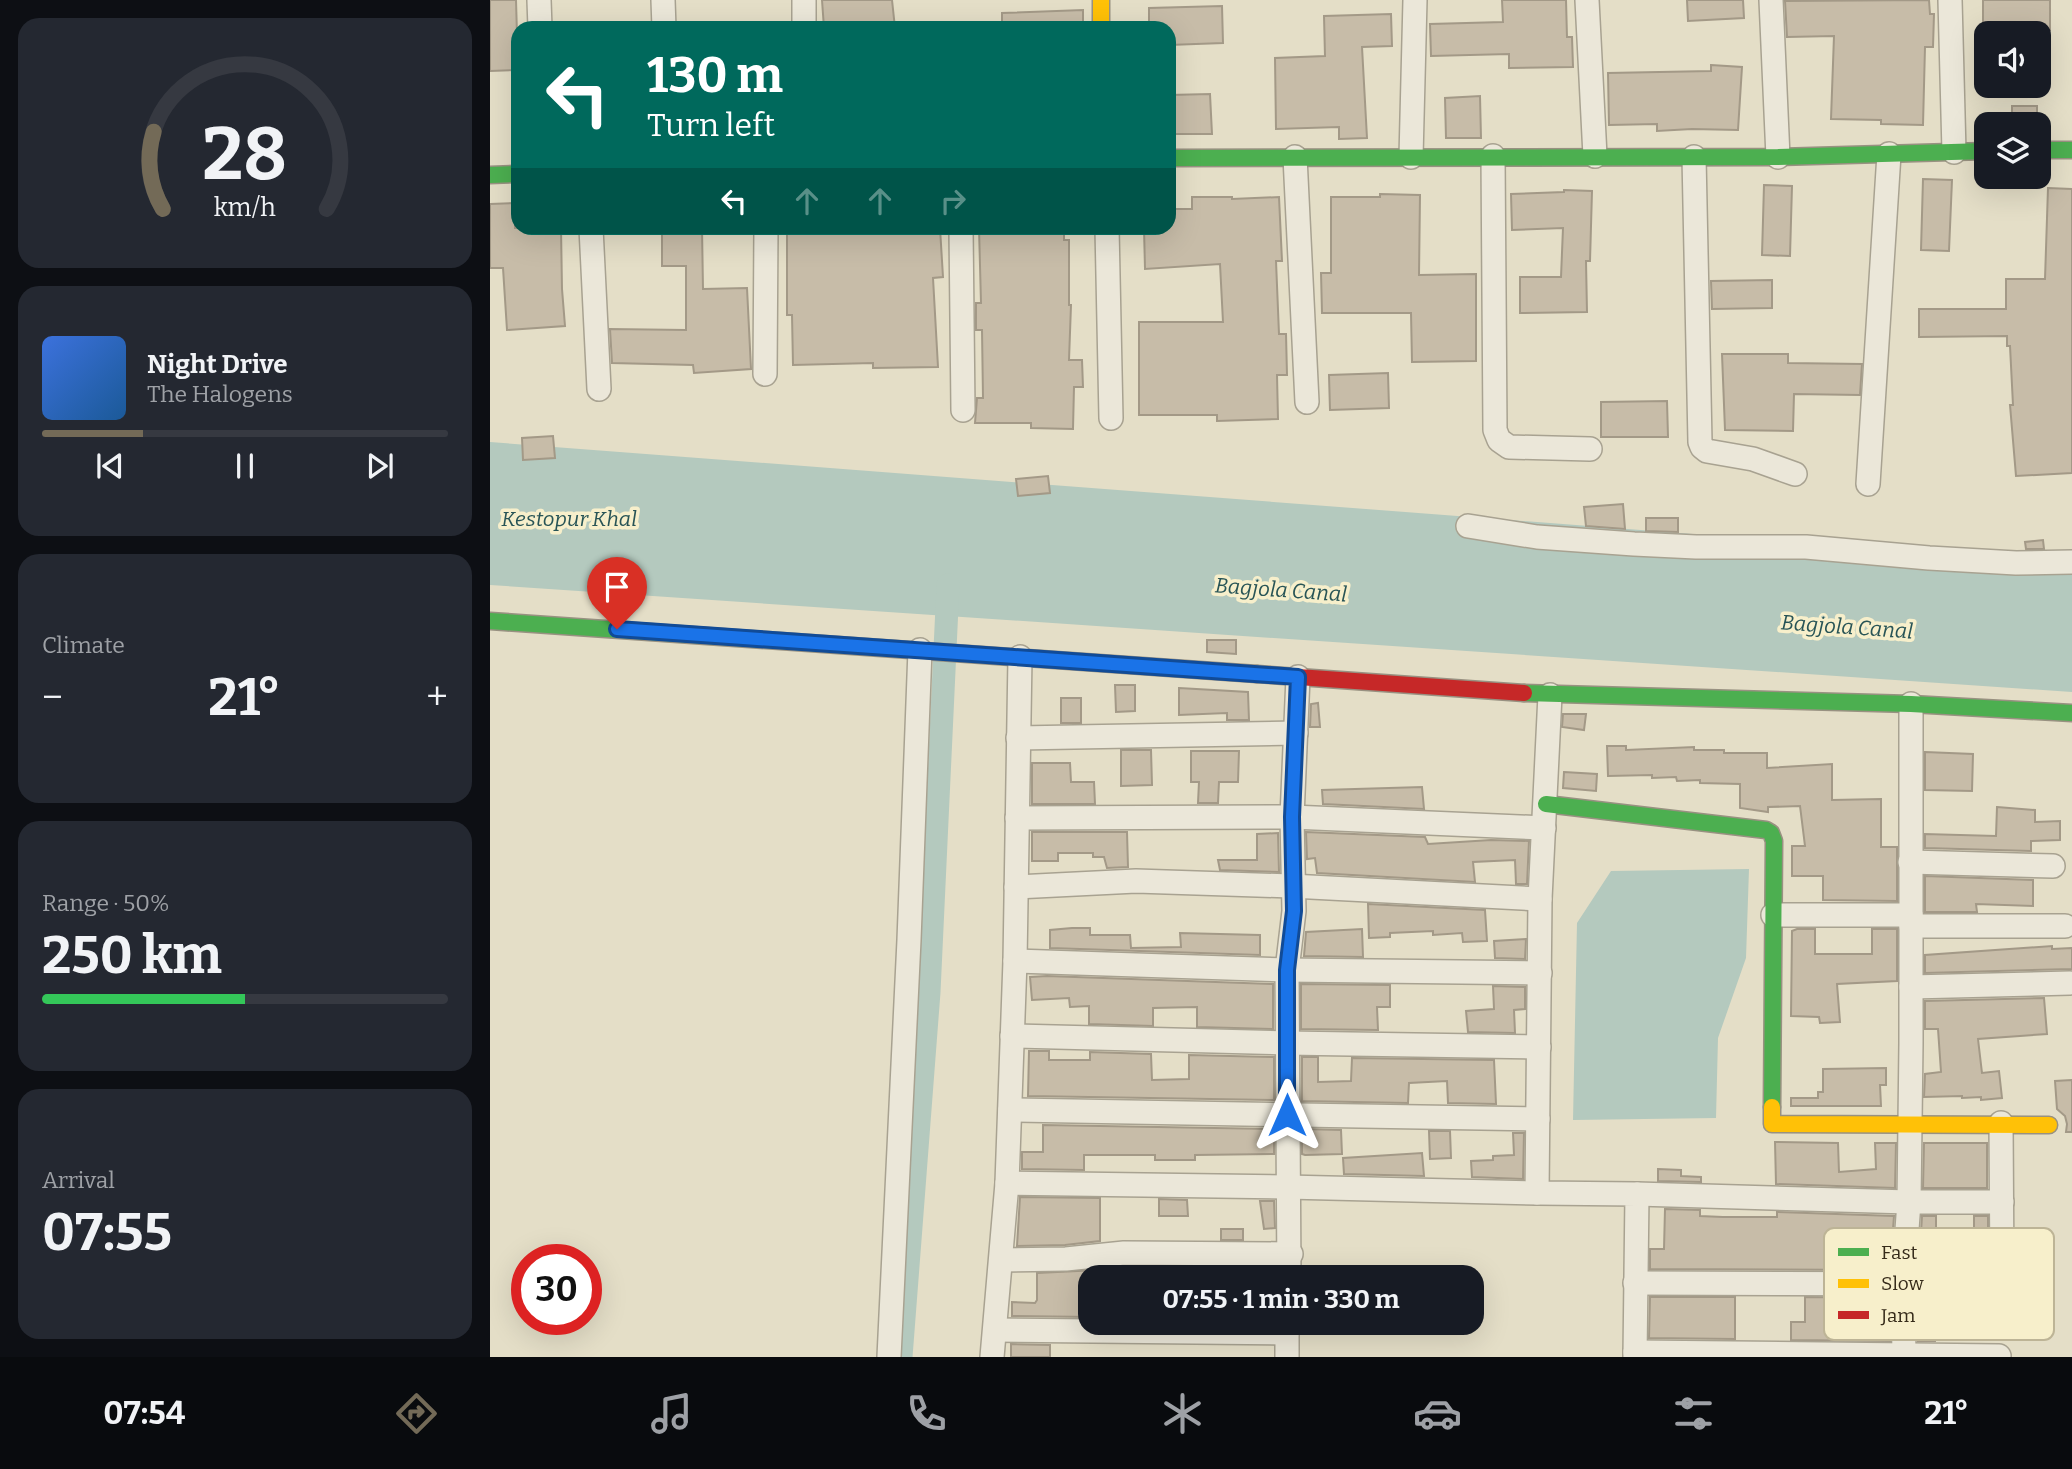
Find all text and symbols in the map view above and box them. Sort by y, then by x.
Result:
map controls [1974,21,2051,189]
button: sound [1974,21,2051,98]
text: 130 m [647,46,783,105]
icon: left [532,49,623,140]
text: Turn left [647,106,775,144]
text: 28 [203,111,287,198]
button: layers [1974,112,2051,189]
icon: left [715,182,753,220]
icon: ahead [788,182,826,220]
icon: ahead [861,182,899,220]
icon: right [934,182,972,220]
text: km/h [214,193,276,223]
text: Night Drive [147,349,288,380]
text: The Halogens [147,380,293,408]
icon: previous [91,447,129,485]
icon: pause [226,447,264,485]
icon: next [361,447,399,485]
water label: Kestopur Khal [501,506,637,532]
pin [587,557,647,629]
icon: arrive [598,568,636,606]
water label: Bagjola Canal [1214,572,1348,608]
water label: Bagjola Canal [1780,609,1914,645]
text: Climate [42,631,125,659]
text: 21° [208,666,281,729]
text: − [42,674,63,720]
text: + [426,674,448,720]
text: Range · 50% [42,889,170,917]
text: 250 km [42,924,222,987]
position arrow [1250,1078,1324,1152]
text: Arrival [42,1166,115,1194]
text: 07:55 [42,1201,172,1264]
legend [1824,1228,2054,1340]
text: Fast [1881,1241,1918,1264]
speed limit sign: 30 [511,1244,602,1335]
text: Slow [1881,1272,1924,1295]
text: 07:55 · 1 min · 330 m [1162,1284,1400,1315]
text: Jam [1880,1304,1915,1327]
icon: directions [392,1389,441,1438]
icon: music [647,1389,696,1438]
icon: phone [902,1389,951,1438]
icon: climate [1158,1389,1207,1438]
icon: car [1413,1389,1462,1438]
icon: filters [1669,1389,1718,1438]
text: 07:54 [103,1394,185,1432]
text: 21° [1924,1394,1969,1432]

